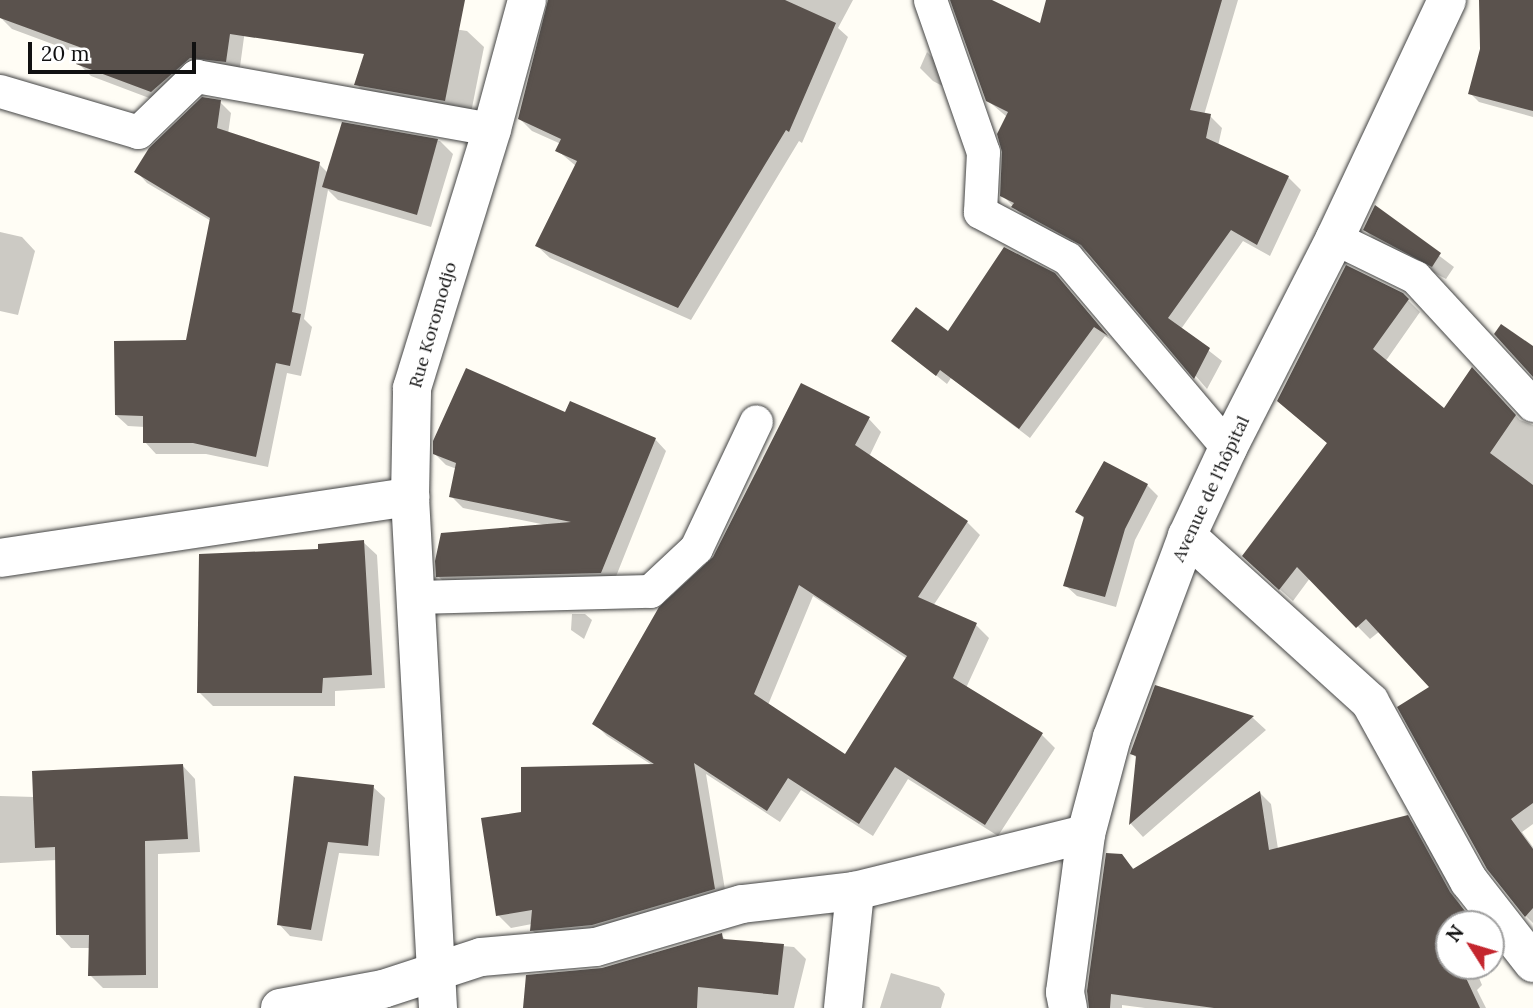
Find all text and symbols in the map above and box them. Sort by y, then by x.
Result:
scale bar [32,28,200,72]
text: 20 m [41,40,90,67]
street label: Rue Koromodjo [405,260,461,390]
street label: Avenue de l'hôpital [1168,413,1254,565]
north arrow [1435,910,1505,980]
text: N [1441,920,1469,947]

